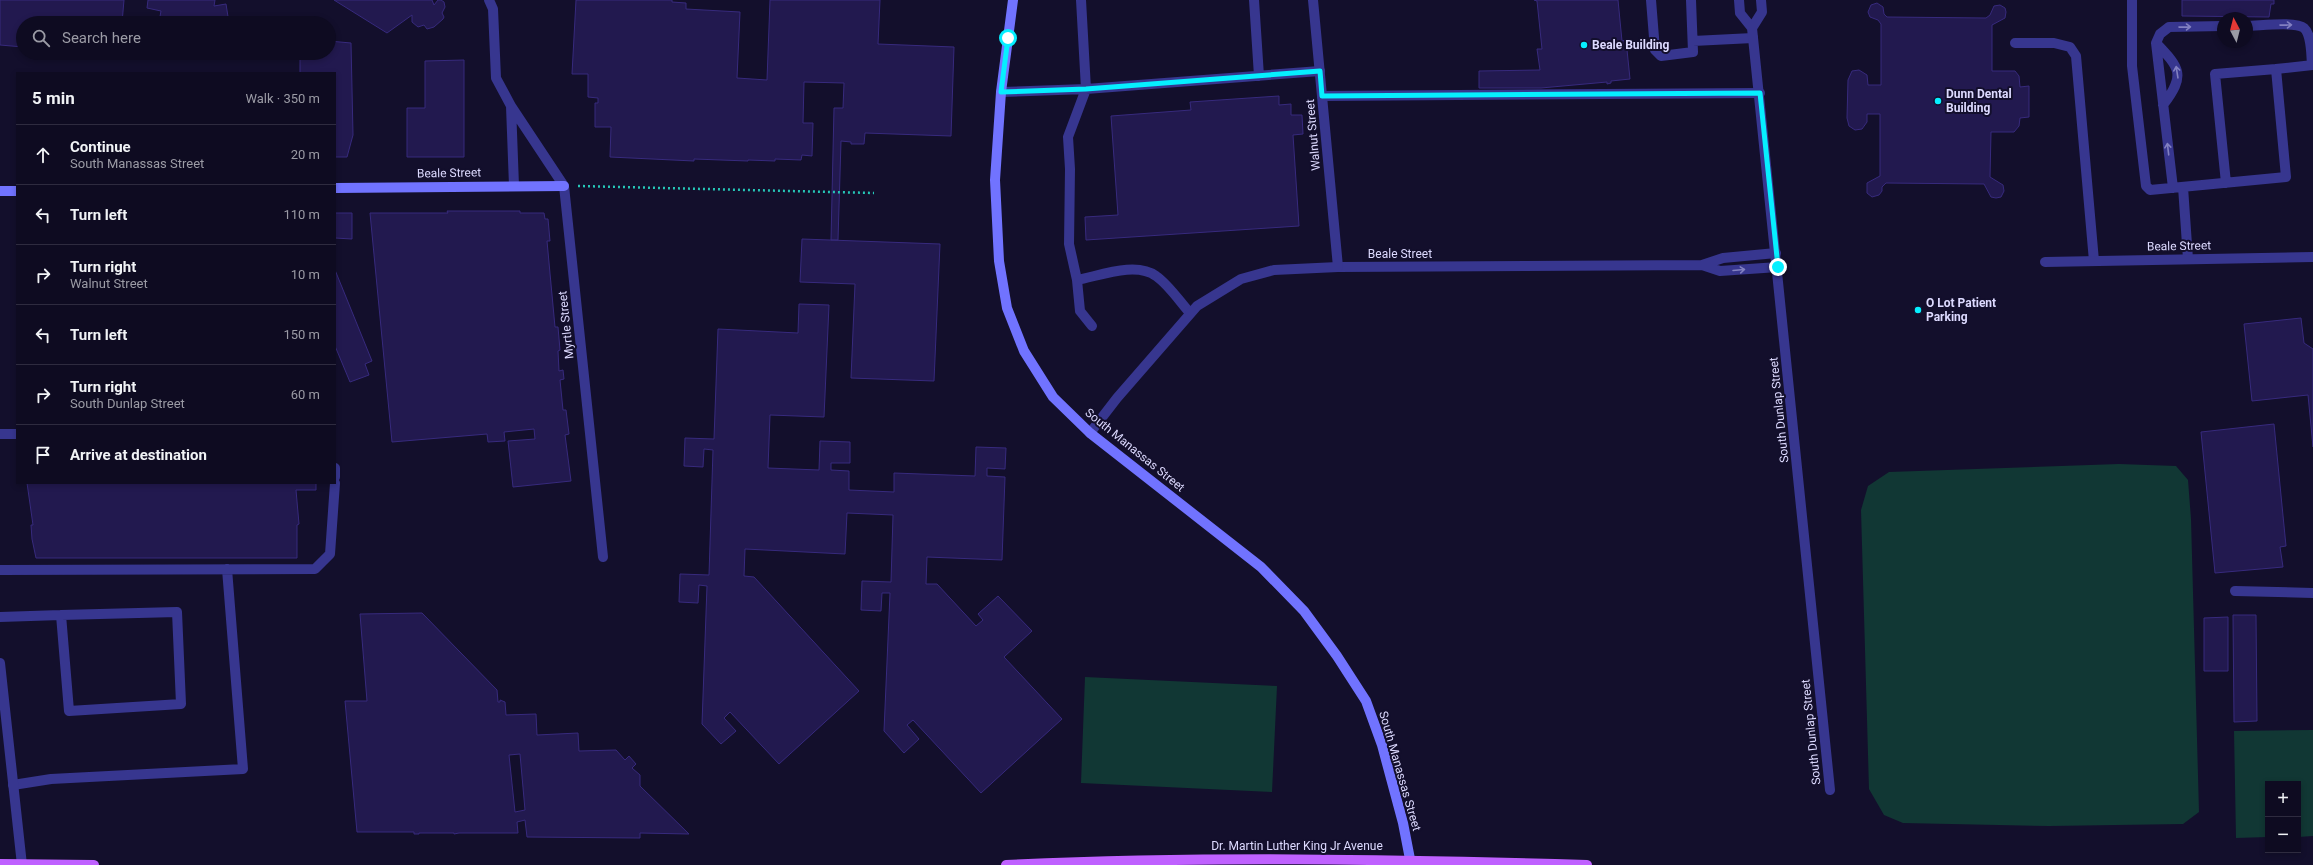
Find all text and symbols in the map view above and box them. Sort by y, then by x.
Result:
north arrow [2217,12,2253,48]
search box [16,16,336,60]
one-way arrow [2279,21,2292,29]
one-way arrow [2178,23,2191,31]
icon: search [30,27,52,49]
text: Search here [62,29,141,47]
route start [999,29,1017,47]
place label: Beale Building [1592,38,1670,52]
marker: Beale Building [1579,40,1589,50]
one-way arrow [2173,66,2181,79]
place label: Dunn Dental Building [1946,87,2012,115]
text: 5 min [32,88,75,108]
text: Walk · 350 m [245,91,320,106]
marker: Dunn Dental Building [1933,96,1943,106]
street label: Walnut Street [1303,99,1323,171]
text: Continue [70,138,131,156]
one-way arrow [2164,143,2172,156]
icon: ahead [32,144,54,166]
text: 20 m [291,147,320,162]
text: South Manassas Street [70,156,204,171]
street label: Beale Street [417,165,481,181]
icon: left [32,204,54,226]
text: Turn left [70,206,127,224]
text: 110 m [283,207,320,222]
street label: Beale Street [2147,238,2211,254]
street label: Beale Street [1368,247,1432,261]
text: Turn right [70,258,136,276]
route end [1769,258,1787,276]
icon: right [32,264,54,286]
one-way arrow [1733,266,1746,273]
text: 10 m [291,267,320,282]
text: Walnut Street [70,276,148,291]
street label: Myrtle Street [555,290,577,360]
place label: O Lot Patient Parking [1926,296,1996,324]
marker: O Lot Patient Parking [1913,305,1923,315]
icon: left [32,324,54,346]
text: Turn left [70,326,127,344]
text: 150 m [283,327,320,342]
street label: South Dunlap Street [1766,356,1792,463]
text: Turn right [70,378,136,396]
icon: right [32,384,54,406]
text: 60 m [291,387,320,402]
text: South Dunlap Street [70,396,185,411]
street label: South Manassas Street [1082,406,1188,495]
icon: arrive [32,444,54,466]
text: Arrive at destination [70,446,207,464]
street label: South Dunlap Street [1798,678,1824,785]
street label: South Manassas Street [1376,709,1424,833]
map controls [2265,781,2301,853]
button: + [2265,781,2301,817]
button: − [2265,817,2301,853]
street label: Dr. Martin Luther King Jr Avenue [1211,839,1383,853]

